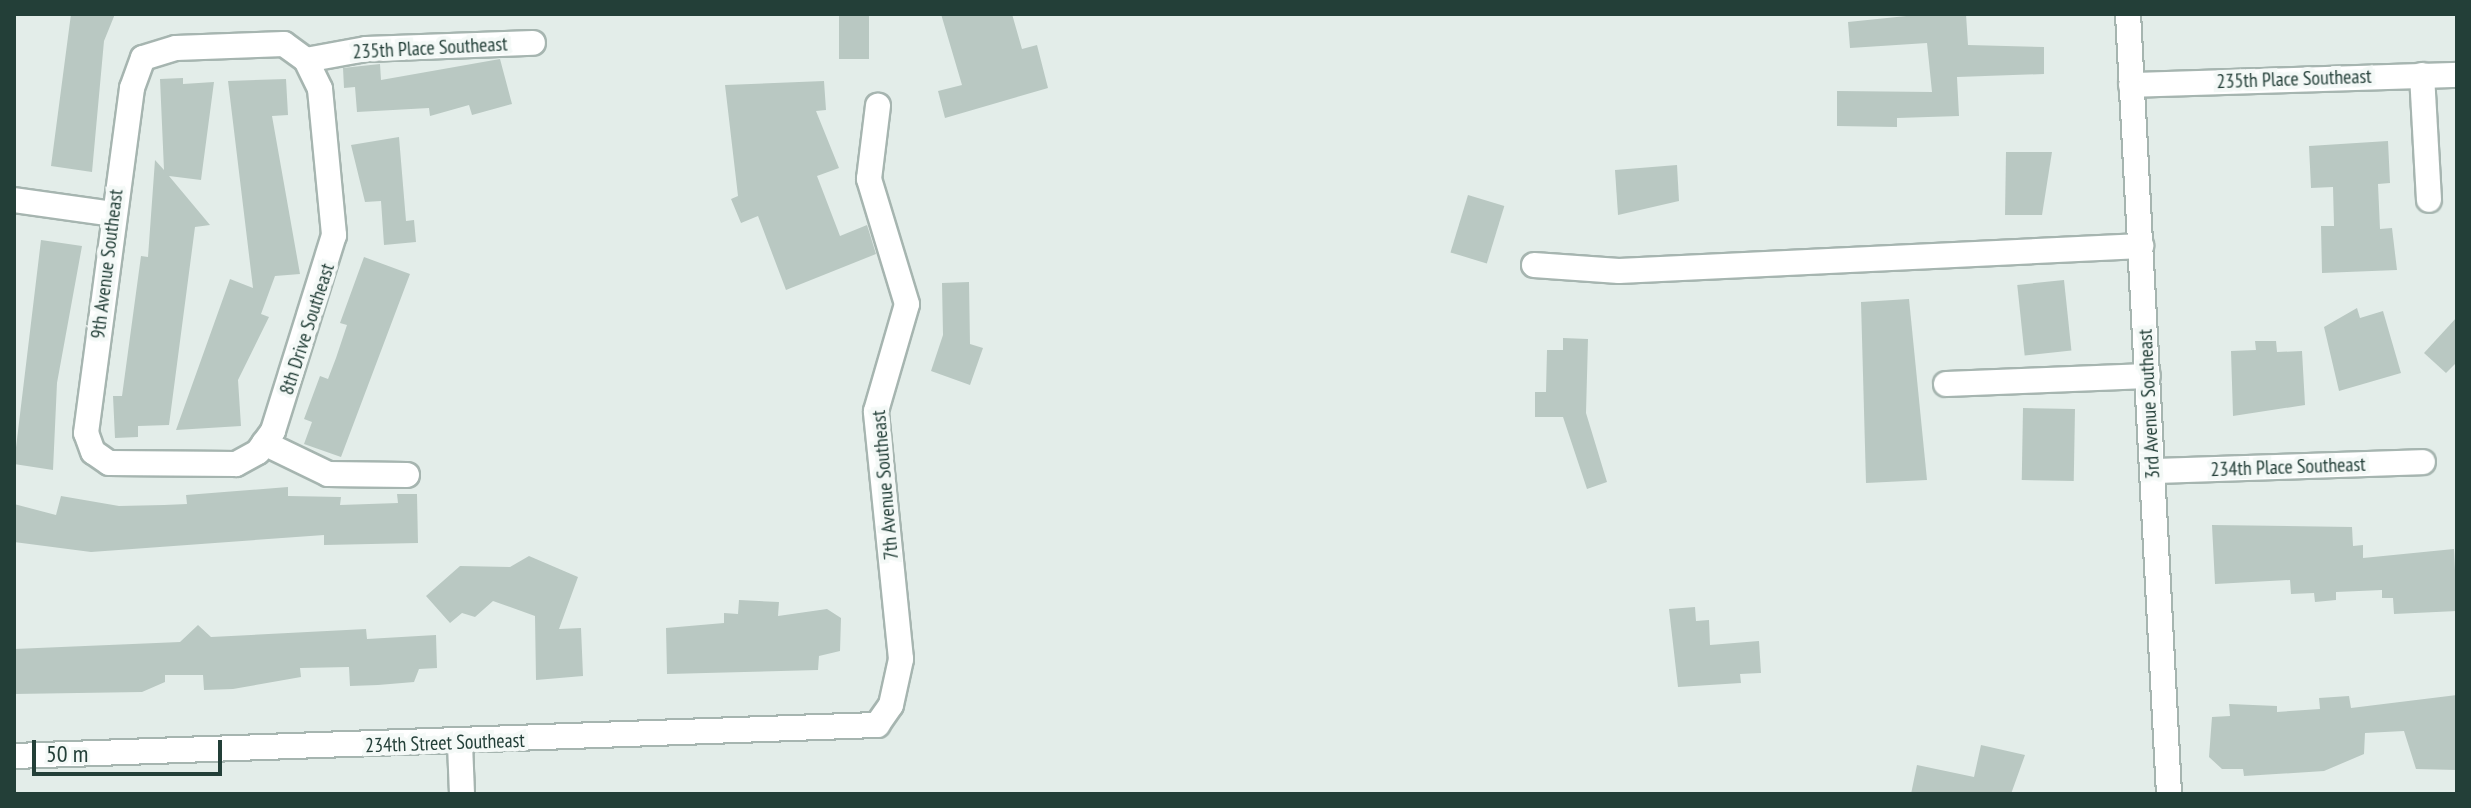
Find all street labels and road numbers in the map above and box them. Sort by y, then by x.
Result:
street label: 235th Place Southeast [352,32,508,64]
street label: 235th Place Southeast [2216,64,2372,94]
street label: 9th Avenue Southeast [86,188,128,340]
street label: 8th Drive Southeast [274,260,340,398]
street label: 3rd Avenue Southeast [2133,328,2165,480]
street label: 7th Avenue Southeast [866,409,904,561]
street label: 234th Place Southeast [2210,452,2366,482]
street label: 234th Street Southeast [365,728,525,758]

